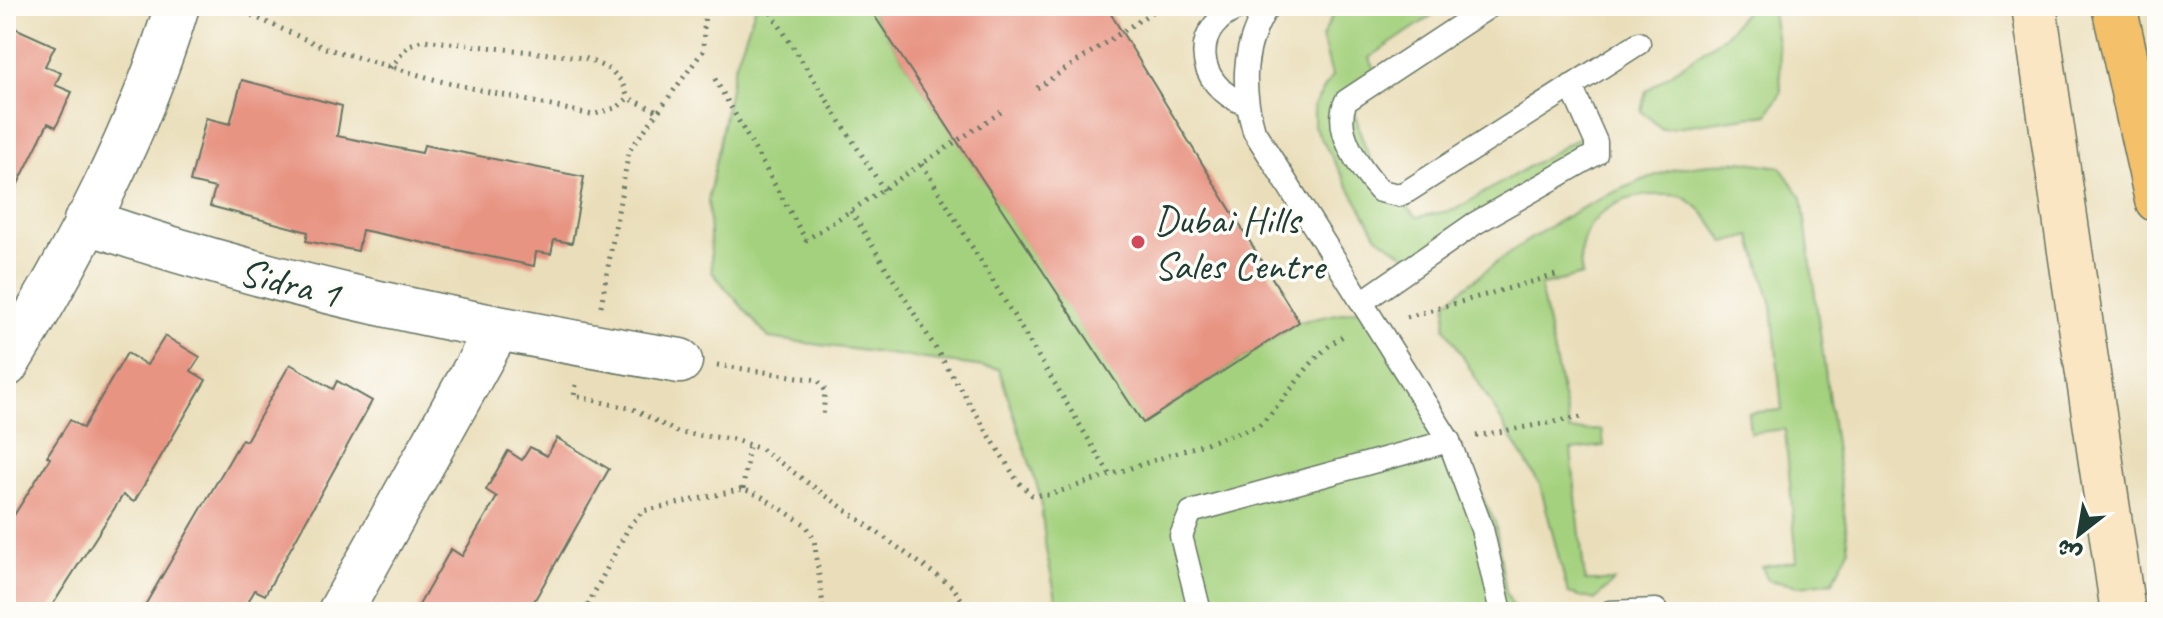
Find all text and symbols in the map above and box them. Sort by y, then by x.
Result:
place label: Dubai Hills Sales Centre [1154,195,1328,291]
marker: Dubai Hills Sales Centre [1129,233,1147,251]
street label: Sidra 1 [234,246,347,320]
north arrow [2039,494,2119,574]
text: ش [2052,532,2087,569]

